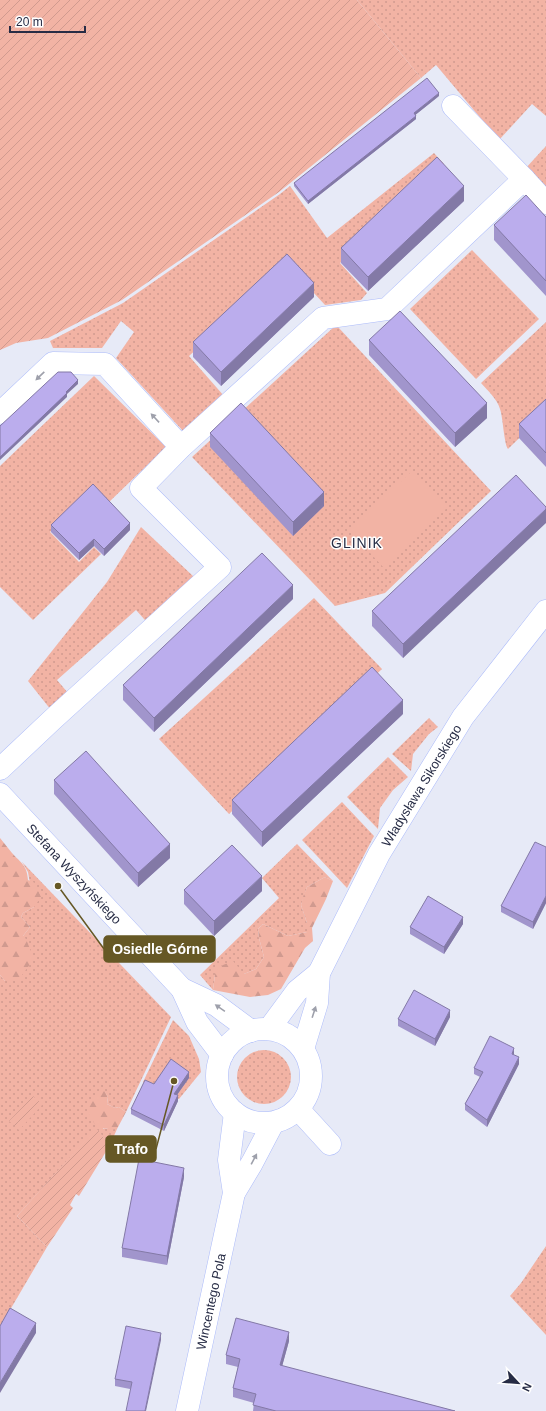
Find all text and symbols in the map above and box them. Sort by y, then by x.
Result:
scale bar [10,8,85,34]
text: 20 m [16,15,43,29]
one-way arrow [35,371,45,380]
one-way arrow [150,413,159,423]
district label: GLINIK [331,535,383,551]
street label: Władysława Sikorskiego [378,722,464,849]
street label: Stefana Wyszyńskiego [24,821,125,927]
callout: Osiedle Górne [104,936,215,962]
text: Osiedle Górne [112,941,208,957]
one-way arrow [214,1004,225,1012]
one-way arrow [312,1005,318,1017]
callout: Trafo [106,1136,156,1162]
text: Trafo [114,1141,148,1157]
one-way arrow [250,1153,257,1165]
street label: Wincentego Pola [193,1251,228,1351]
north arrow [498,1363,538,1403]
text: N [520,1381,534,1394]

